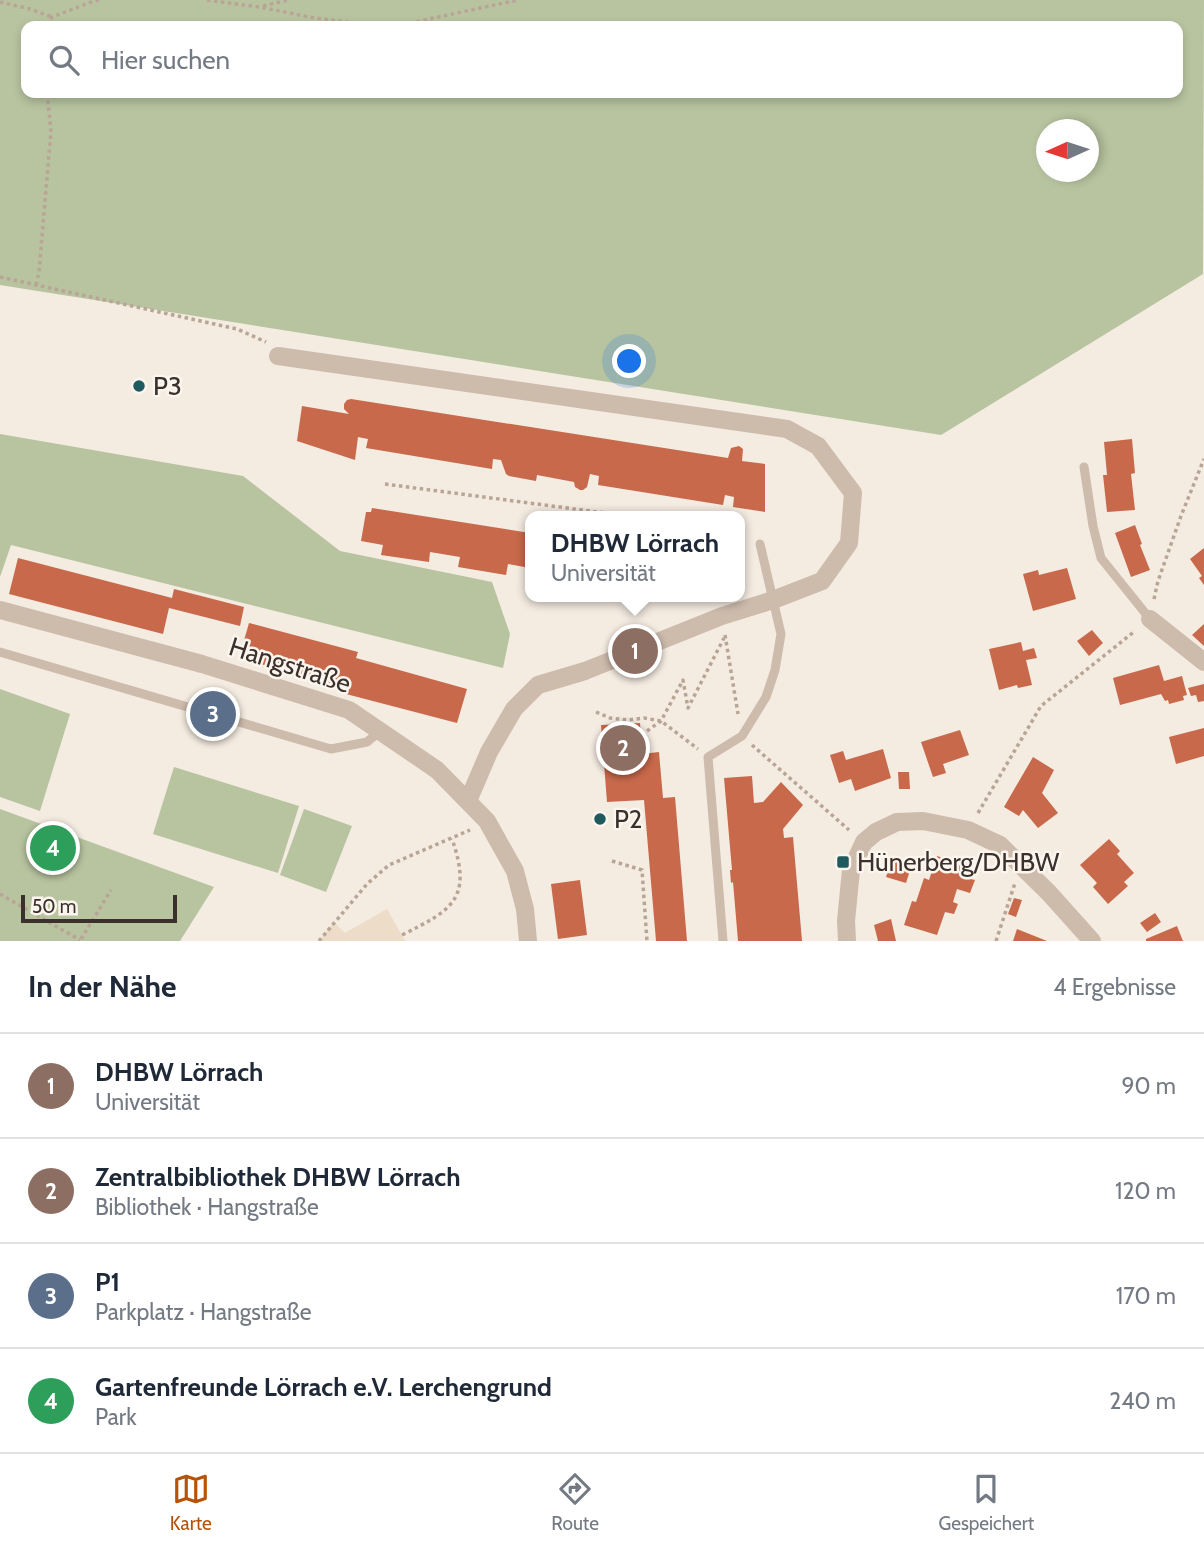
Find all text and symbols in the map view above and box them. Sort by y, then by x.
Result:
search box [21,21,1183,98]
icon: search [45,41,83,79]
text: Hier suchen [101,44,230,76]
north arrow [1036,119,1099,182]
your location [612,344,646,378]
place label: P3 [153,370,182,402]
marker: P3 [131,378,147,394]
popup [525,511,745,602]
text: DHBW Lörrach [551,527,719,559]
text: Universität [551,559,656,587]
pin: 1 [612,625,658,677]
street label: Hangstraße [225,630,355,700]
pin: 3 [190,688,236,740]
pin: 2 [600,722,646,774]
place label: P2 [614,803,643,835]
marker: P2 [592,811,608,827]
pin: 4 [30,822,76,874]
place label: Hünerberg/DHBW [857,846,1060,878]
marker: Hünerberg/DHBW [835,854,851,870]
scale bar [21,892,177,924]
text: 50 m [32,895,76,918]
text: In der Nähe [28,968,177,1005]
text: 4 Ergebnisse [1053,973,1176,1001]
text: DHBW Lörrach [95,1056,263,1088]
text: 1 [47,1072,55,1100]
text: 90 m [1122,1072,1176,1100]
text: Universität [95,1088,200,1116]
text: Zentralbibliothek DHBW Lörrach [95,1161,461,1193]
text: 2 [45,1177,57,1205]
text: 120 m [1115,1177,1176,1205]
text: Bibliothek · Hangstraße [95,1193,319,1221]
text: P1 [95,1266,120,1298]
text: 3 [45,1282,57,1310]
text: 170 m [1116,1282,1176,1310]
text: Parkplatz · Hangstraße [95,1298,312,1326]
text: Gartenfreunde Lörrach e.V. Lerchengrund [95,1371,552,1403]
text: 4 [44,1387,58,1415]
text: 240 m [1109,1387,1176,1415]
text: Park [95,1403,136,1431]
tab: Karte [170,1470,212,1535]
tab: Route [551,1470,599,1535]
tab: Gespeichert [939,1470,1034,1535]

